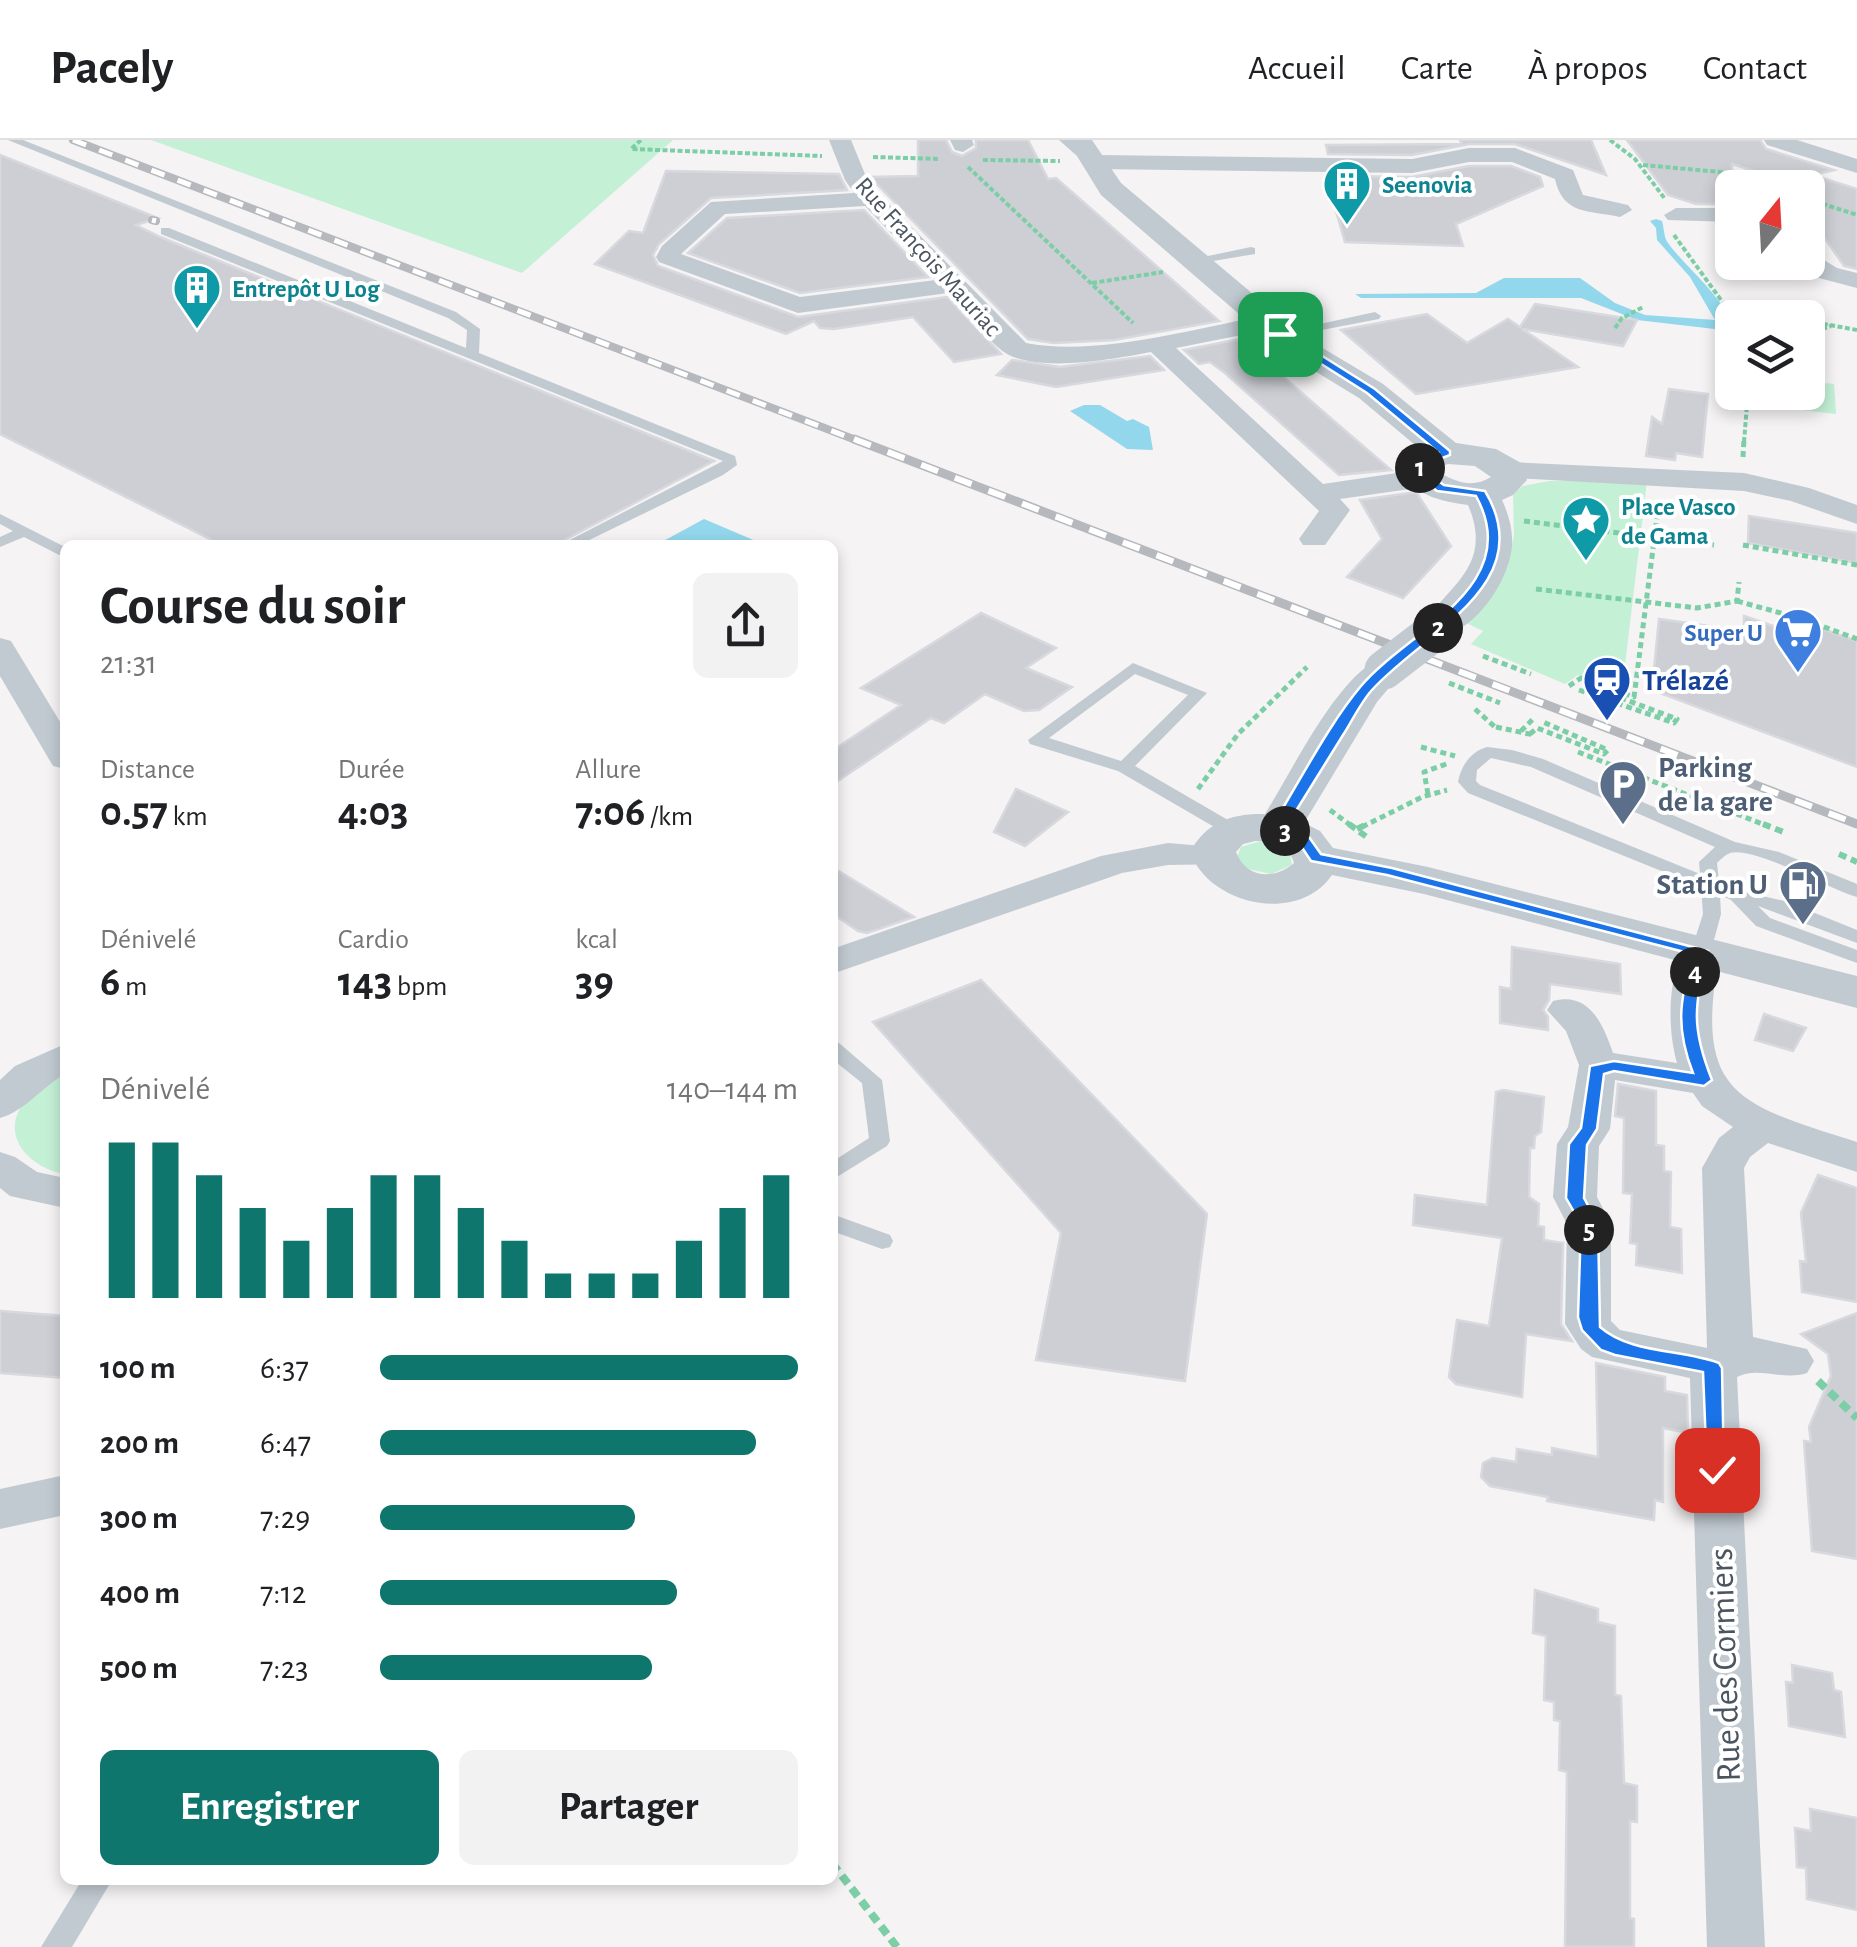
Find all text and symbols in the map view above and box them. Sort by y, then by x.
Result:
text: Pacely [50,45,174,93]
text: Accueil [1248,51,1346,86]
text: Carte [1401,51,1473,86]
text: À propos [1528,51,1648,86]
text: Contact [1703,51,1807,86]
building icon: Seenovia [1321,158,1373,226]
north arrow [1715,170,1825,280]
map controls [1715,170,1825,410]
street label: Rue François Mauriac [850,173,1006,341]
place label: Seenovia [1382,173,1473,198]
building icon: Entrepôt U Log [171,262,223,330]
place label: Entrepôt U Log [232,277,380,302]
pin [1238,292,1323,377]
button: layers [1715,300,1825,410]
icon: arrive [1253,307,1308,362]
pin: 1 [1395,443,1445,493]
text: 1 [1415,454,1425,482]
place icon: Place Vasco de Gama [1560,494,1612,562]
place label: Place Vasco de Gama [1621,495,1735,549]
button: share [693,573,798,678]
text: Course du soir [100,579,405,634]
pin: 2 [1413,603,1463,653]
supermarket icon: Super U [1772,606,1824,674]
text: 2 [1431,614,1445,642]
place label: Super U [1684,621,1763,646]
text: 21:31 [100,647,157,679]
station icon: Trélazé [1581,654,1633,722]
place label: Trélazé [1642,666,1729,696]
place label: Parking de la gare [1658,753,1773,817]
text: Distance [100,756,195,784]
text: Durée [338,756,405,784]
text: Allure [575,756,641,784]
parking icon: Parking de la gare [1597,758,1649,826]
text: 0.57 [100,791,168,833]
text: 4:03 [338,791,408,833]
text: 7:06 [575,791,645,833]
text: km [168,803,208,831]
text: /km [645,803,693,831]
pin: 3 [1260,806,1310,856]
text: 3 [1279,817,1291,845]
fuel station icon: Station U [1777,858,1829,926]
place label: Station U [1656,870,1768,900]
text: Dénivelé [100,926,196,954]
text: Cardio [338,926,409,954]
text: kcal [575,926,618,954]
pin: 4 [1670,947,1720,997]
text: 4 [1688,958,1702,986]
text: 6 [100,961,120,1003]
text: 143 [338,961,392,1003]
text: 39 [575,961,614,1003]
text: m [120,973,147,1001]
text: bpm [392,973,447,1001]
text: Dénivelé [100,1073,210,1105]
text: 140–144 m [667,1073,798,1105]
pin: 5 [1564,1205,1614,1255]
text: 5 [1583,1216,1595,1244]
text: 100 m [100,1352,176,1384]
text: 6:37 [260,1352,309,1384]
text: 200 m [100,1427,179,1459]
text: 6:47 [260,1427,311,1459]
pin [1675,1428,1760,1513]
icon: check [1690,1443,1745,1498]
text: 300 m [100,1502,178,1534]
text: 7:29 [260,1502,310,1534]
street label: Rue des Cormiers [1704,1547,1747,1782]
text: 400 m [100,1577,180,1609]
text: 7:12 [260,1577,306,1609]
text: 500 m [100,1652,178,1684]
text: 7:23 [260,1652,308,1684]
button: Enregistrer [100,1750,439,1865]
button: Partager [459,1750,798,1865]

